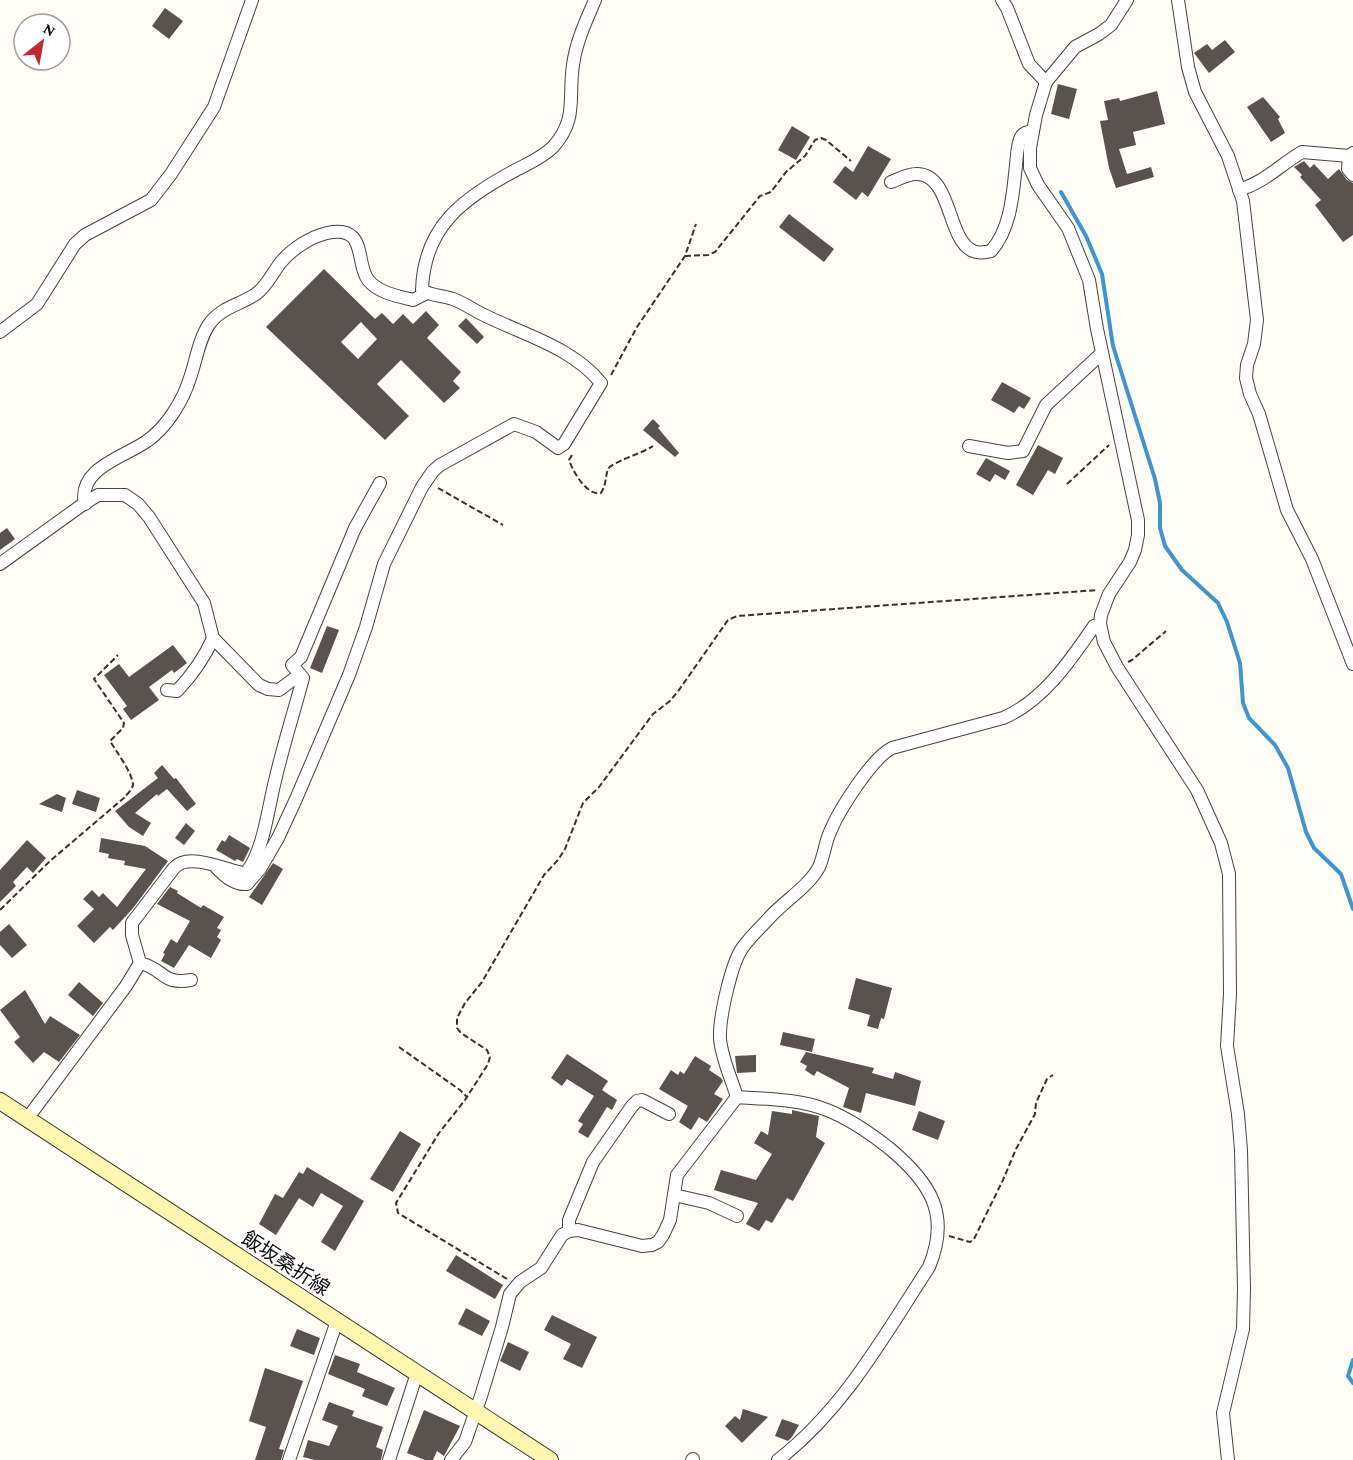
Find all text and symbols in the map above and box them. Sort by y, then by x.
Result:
north arrow [12,12,72,72]
text: N [40,19,59,40]
street label: 飯坂桑折線 [238,1227,334,1299]

